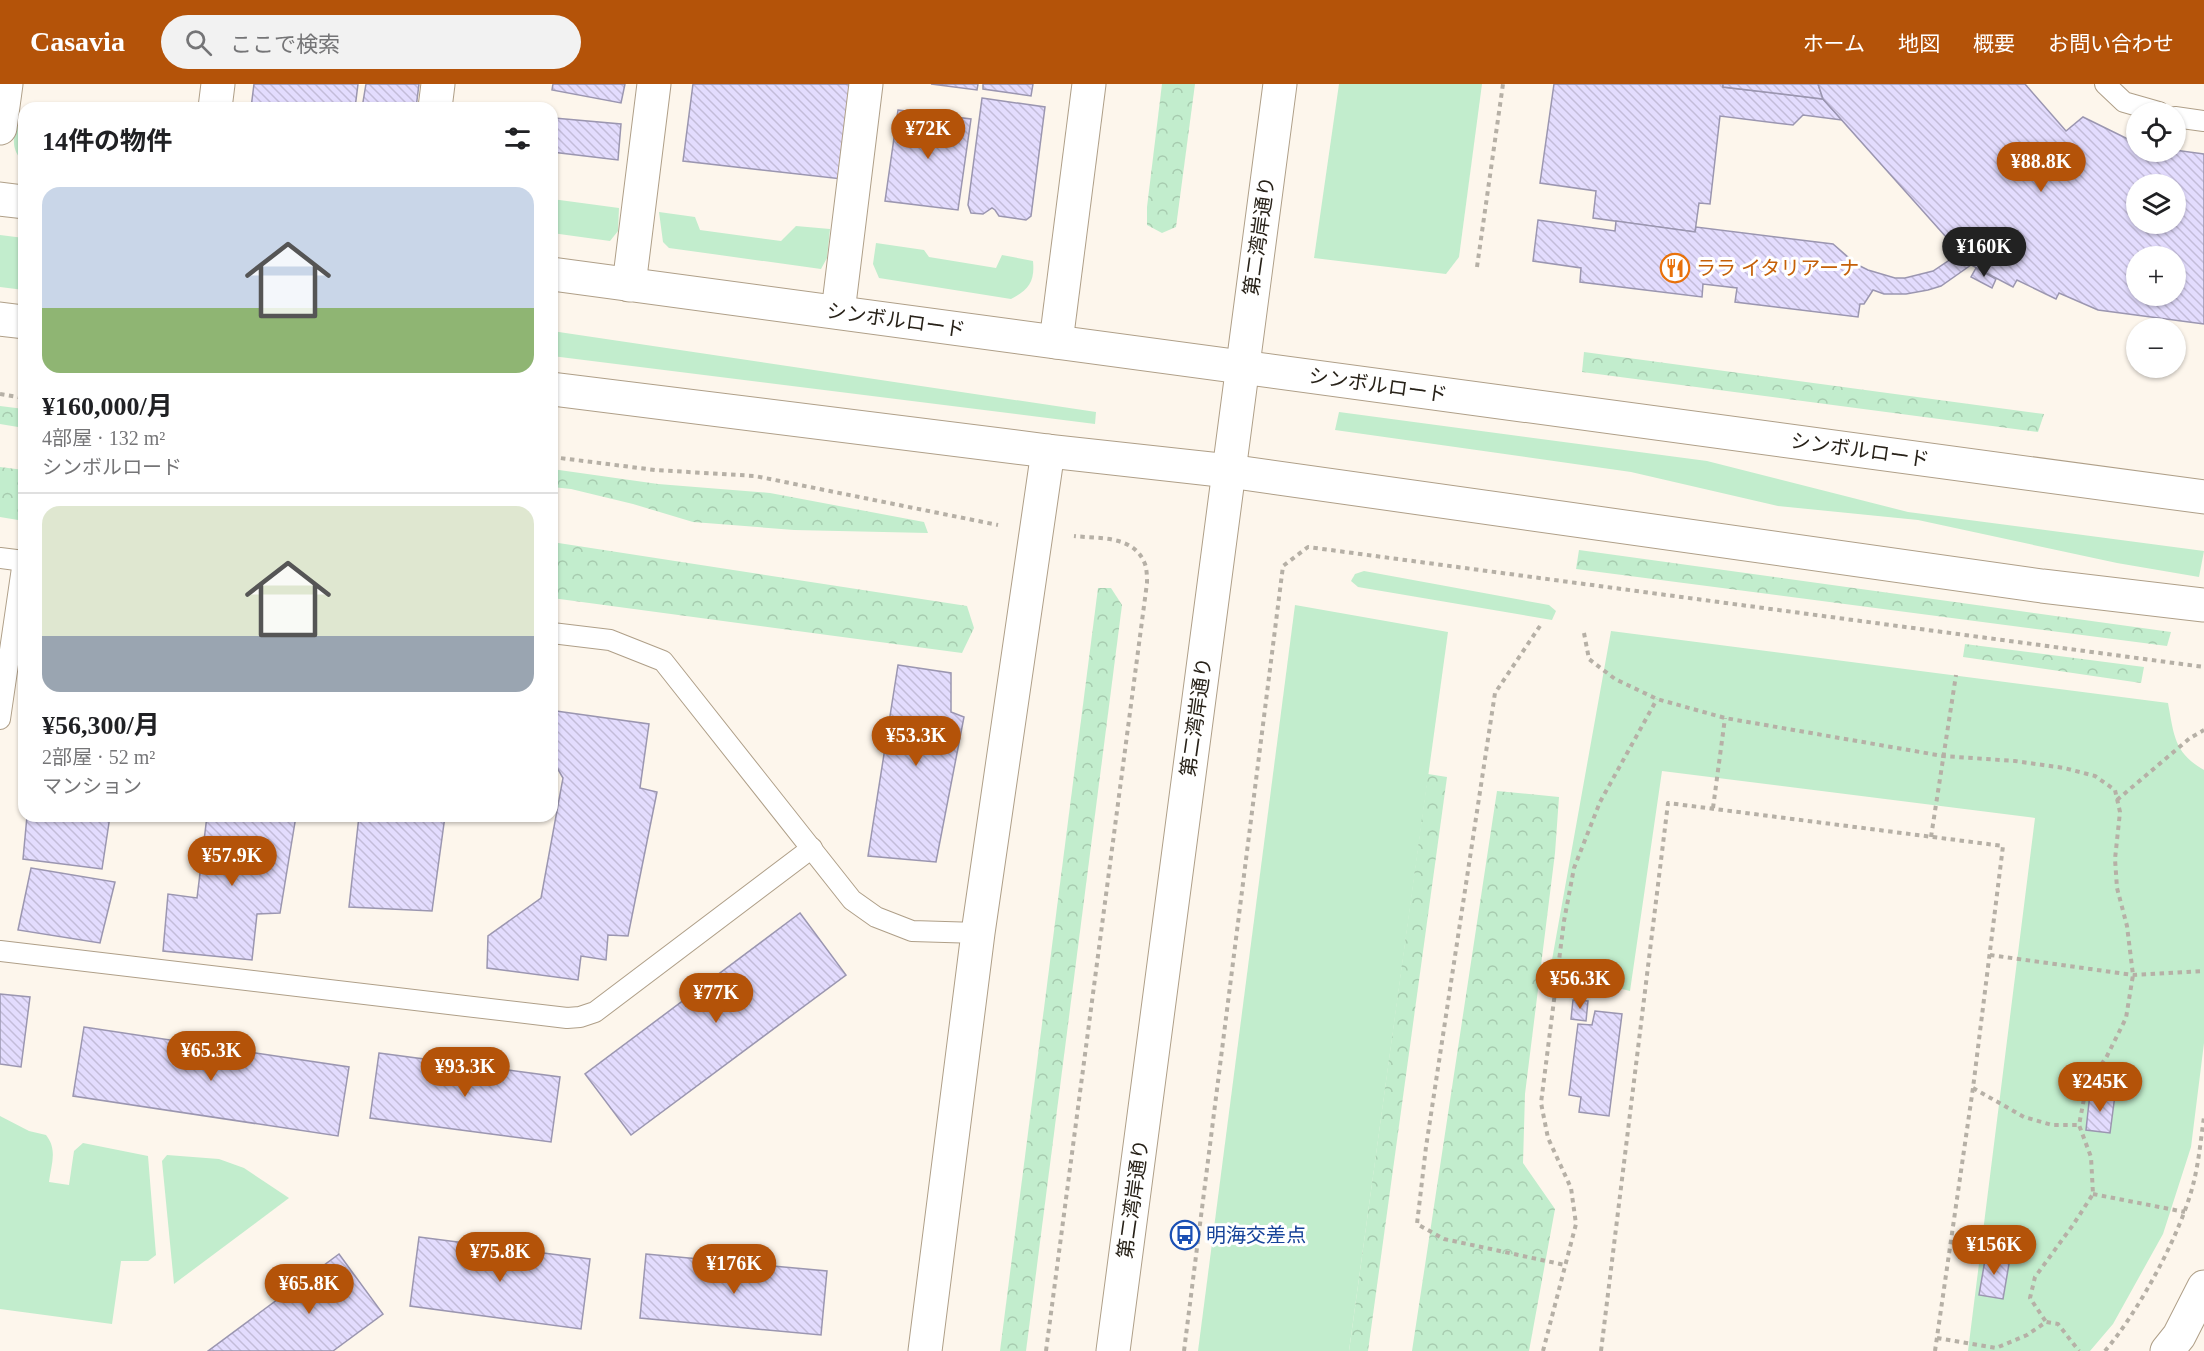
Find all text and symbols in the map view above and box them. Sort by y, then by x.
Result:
search box [161,15,581,69]
text: Casavia [30,26,125,57]
icon: search [182,26,215,59]
text: ここで検索 [230,32,340,57]
text: ホーム [1803,32,1865,56]
text: 地図 [1898,32,1940,56]
text: 概要 [1973,32,2015,56]
text: お問い合わせ [2048,32,2174,56]
map controls [2126,102,2186,378]
button: locate [2126,102,2186,162]
pin: ¥72K [892,109,964,160]
text: ¥72K [905,117,951,139]
icon: filters [501,122,534,155]
text: 14件の物件 [42,127,172,156]
pin: ¥88.8K [1992,142,2090,193]
text: ¥88.8K [2011,150,2071,172]
button: layers [2126,174,2186,234]
street label: 第二湾岸通り [1240,175,1278,297]
icon: home [234,226,342,334]
pin: ¥160K [1942,227,2026,278]
text: ¥160K [1956,235,2012,257]
button: + [2126,246,2186,306]
restaurant icon: ララ イタリアーナ [1659,252,1691,284]
place label: ララ イタリアーナ [1696,257,1859,279]
street label: シンボルロード [825,299,967,341]
button: − [2126,318,2186,378]
street label: シンボルロード [1307,364,1449,406]
text: ¥160,000/月 [42,392,173,421]
text: 4部屋 · 132 m² [42,427,165,449]
street label: シンボルロード [1789,429,1931,471]
text: シンボルロード [42,456,182,478]
icon: home [234,545,342,653]
street label: 第二湾岸通り [1177,656,1215,778]
text: ¥56,300/月 [42,711,160,740]
pin: ¥53.3K [867,716,965,767]
text: ¥53.3K [886,724,946,746]
text: 2部屋 · 52 m² [42,746,155,768]
text: マンション [42,775,142,797]
pin: ¥57.9K [183,836,281,887]
text: ¥57.9K [202,844,262,866]
pin: ¥56.3K [1531,959,1629,1010]
text: ¥56.3K [1550,967,1610,989]
pin: ¥77K [680,973,752,1024]
text: ¥77K [693,981,739,1003]
pin: ¥65.3K [162,1031,260,1082]
text: ¥65.3K [181,1039,241,1061]
pin: ¥93.3K [416,1047,514,1098]
text: ¥93.3K [435,1055,495,1077]
pin: ¥245K [2058,1062,2142,1113]
text: ¥245K [2072,1070,2128,1092]
street label: 第二湾岸通り [1114,1138,1152,1260]
bus stop icon: 明海交差点 [1169,1219,1201,1251]
place label: 明海交差点 [1206,1224,1306,1246]
pin: ¥156K [1952,1225,2036,1276]
pin: ¥75.8K [451,1232,549,1283]
text: ¥156K [1966,1233,2022,1255]
text: ¥75.8K [470,1240,530,1262]
pin: ¥176K [692,1244,776,1295]
text: ¥176K [706,1252,762,1274]
pin: ¥65.8K [260,1264,358,1315]
text: ¥65.8K [279,1272,339,1294]

